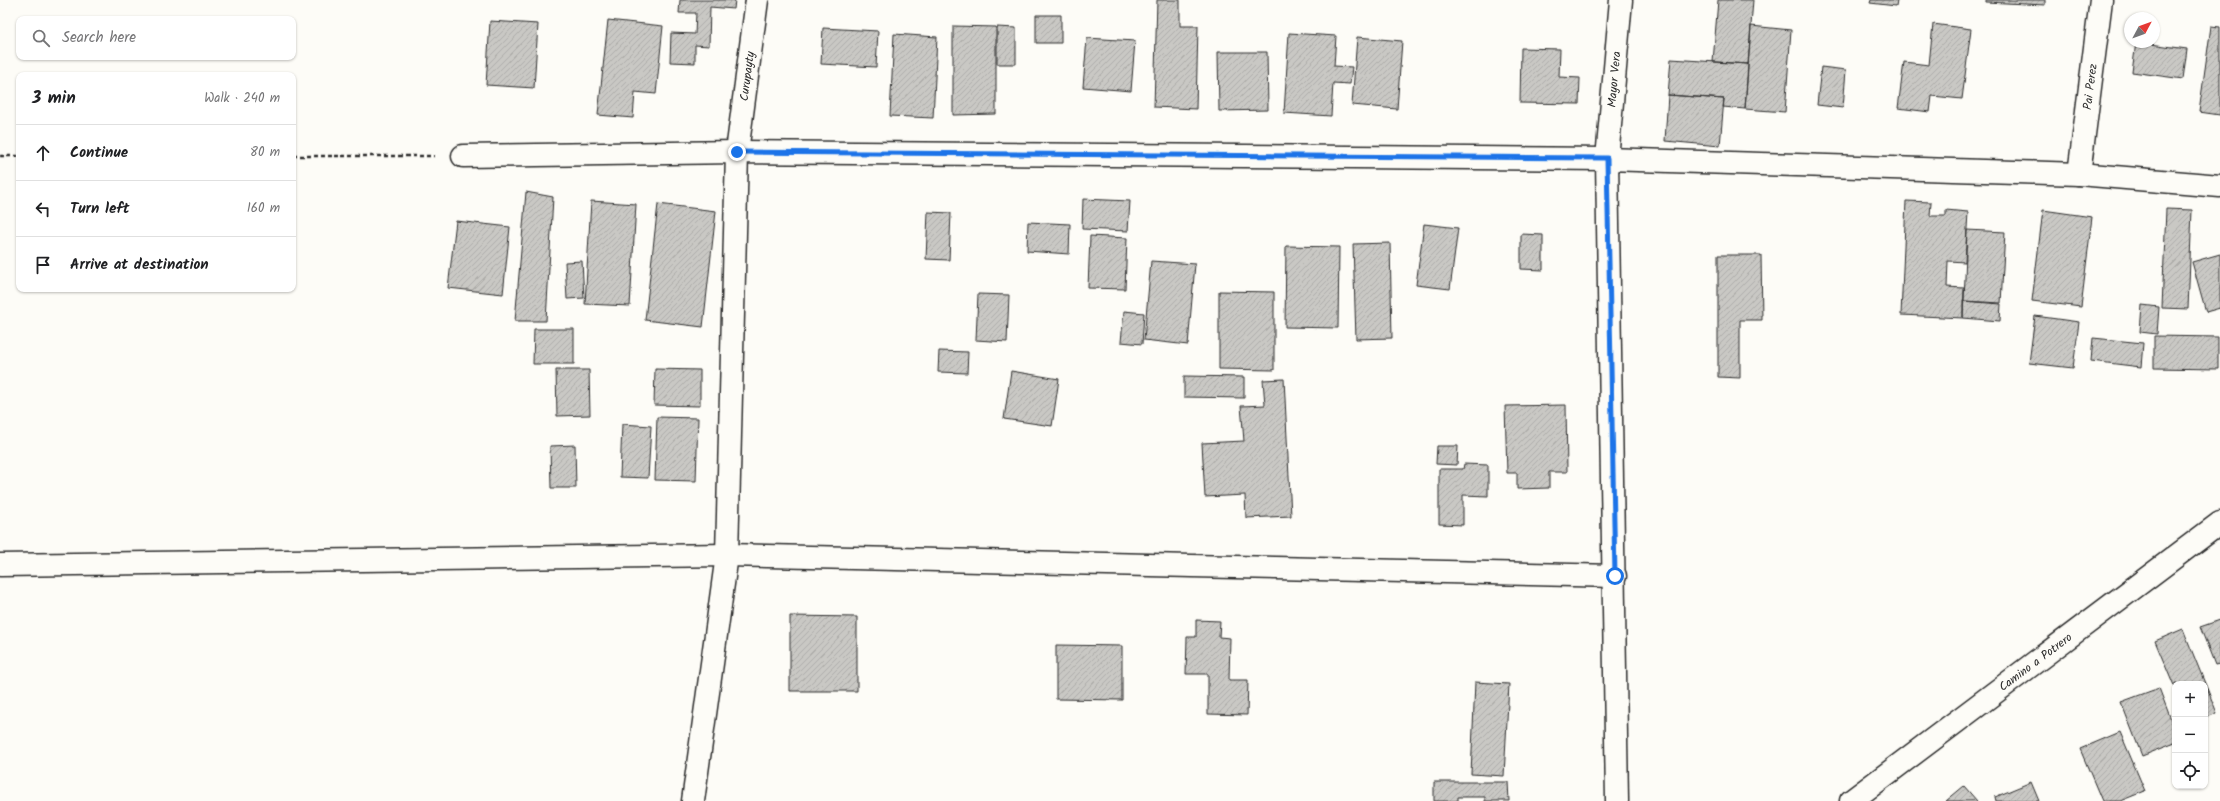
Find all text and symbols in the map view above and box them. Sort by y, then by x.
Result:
north arrow [2124,12,2160,48]
search box [16,16,296,60]
text: Search here [62,26,136,50]
icon: search [30,27,52,49]
street label: Curupayty [735,50,760,102]
street label: Mayor Vera [1603,50,1626,108]
street label: Pai Perez [2078,63,2103,111]
text: 3 min [32,85,76,112]
text: Walk · 240 m [204,88,280,109]
text: Continue [70,141,128,165]
icon: ahead [32,142,54,164]
text: 80 m [250,142,280,163]
route end [728,143,746,161]
text: Turn left [70,197,130,221]
icon: left [32,198,54,220]
text: 160 m [247,198,280,219]
text: Arrive at destination [70,253,209,277]
icon: arrive [32,254,54,276]
route start [1606,567,1624,585]
street label: Camino a Potrero [1995,628,2077,696]
map controls [2172,681,2208,789]
button: + [2172,681,2208,717]
button: − [2172,717,2208,753]
button: locate [2172,753,2208,789]

